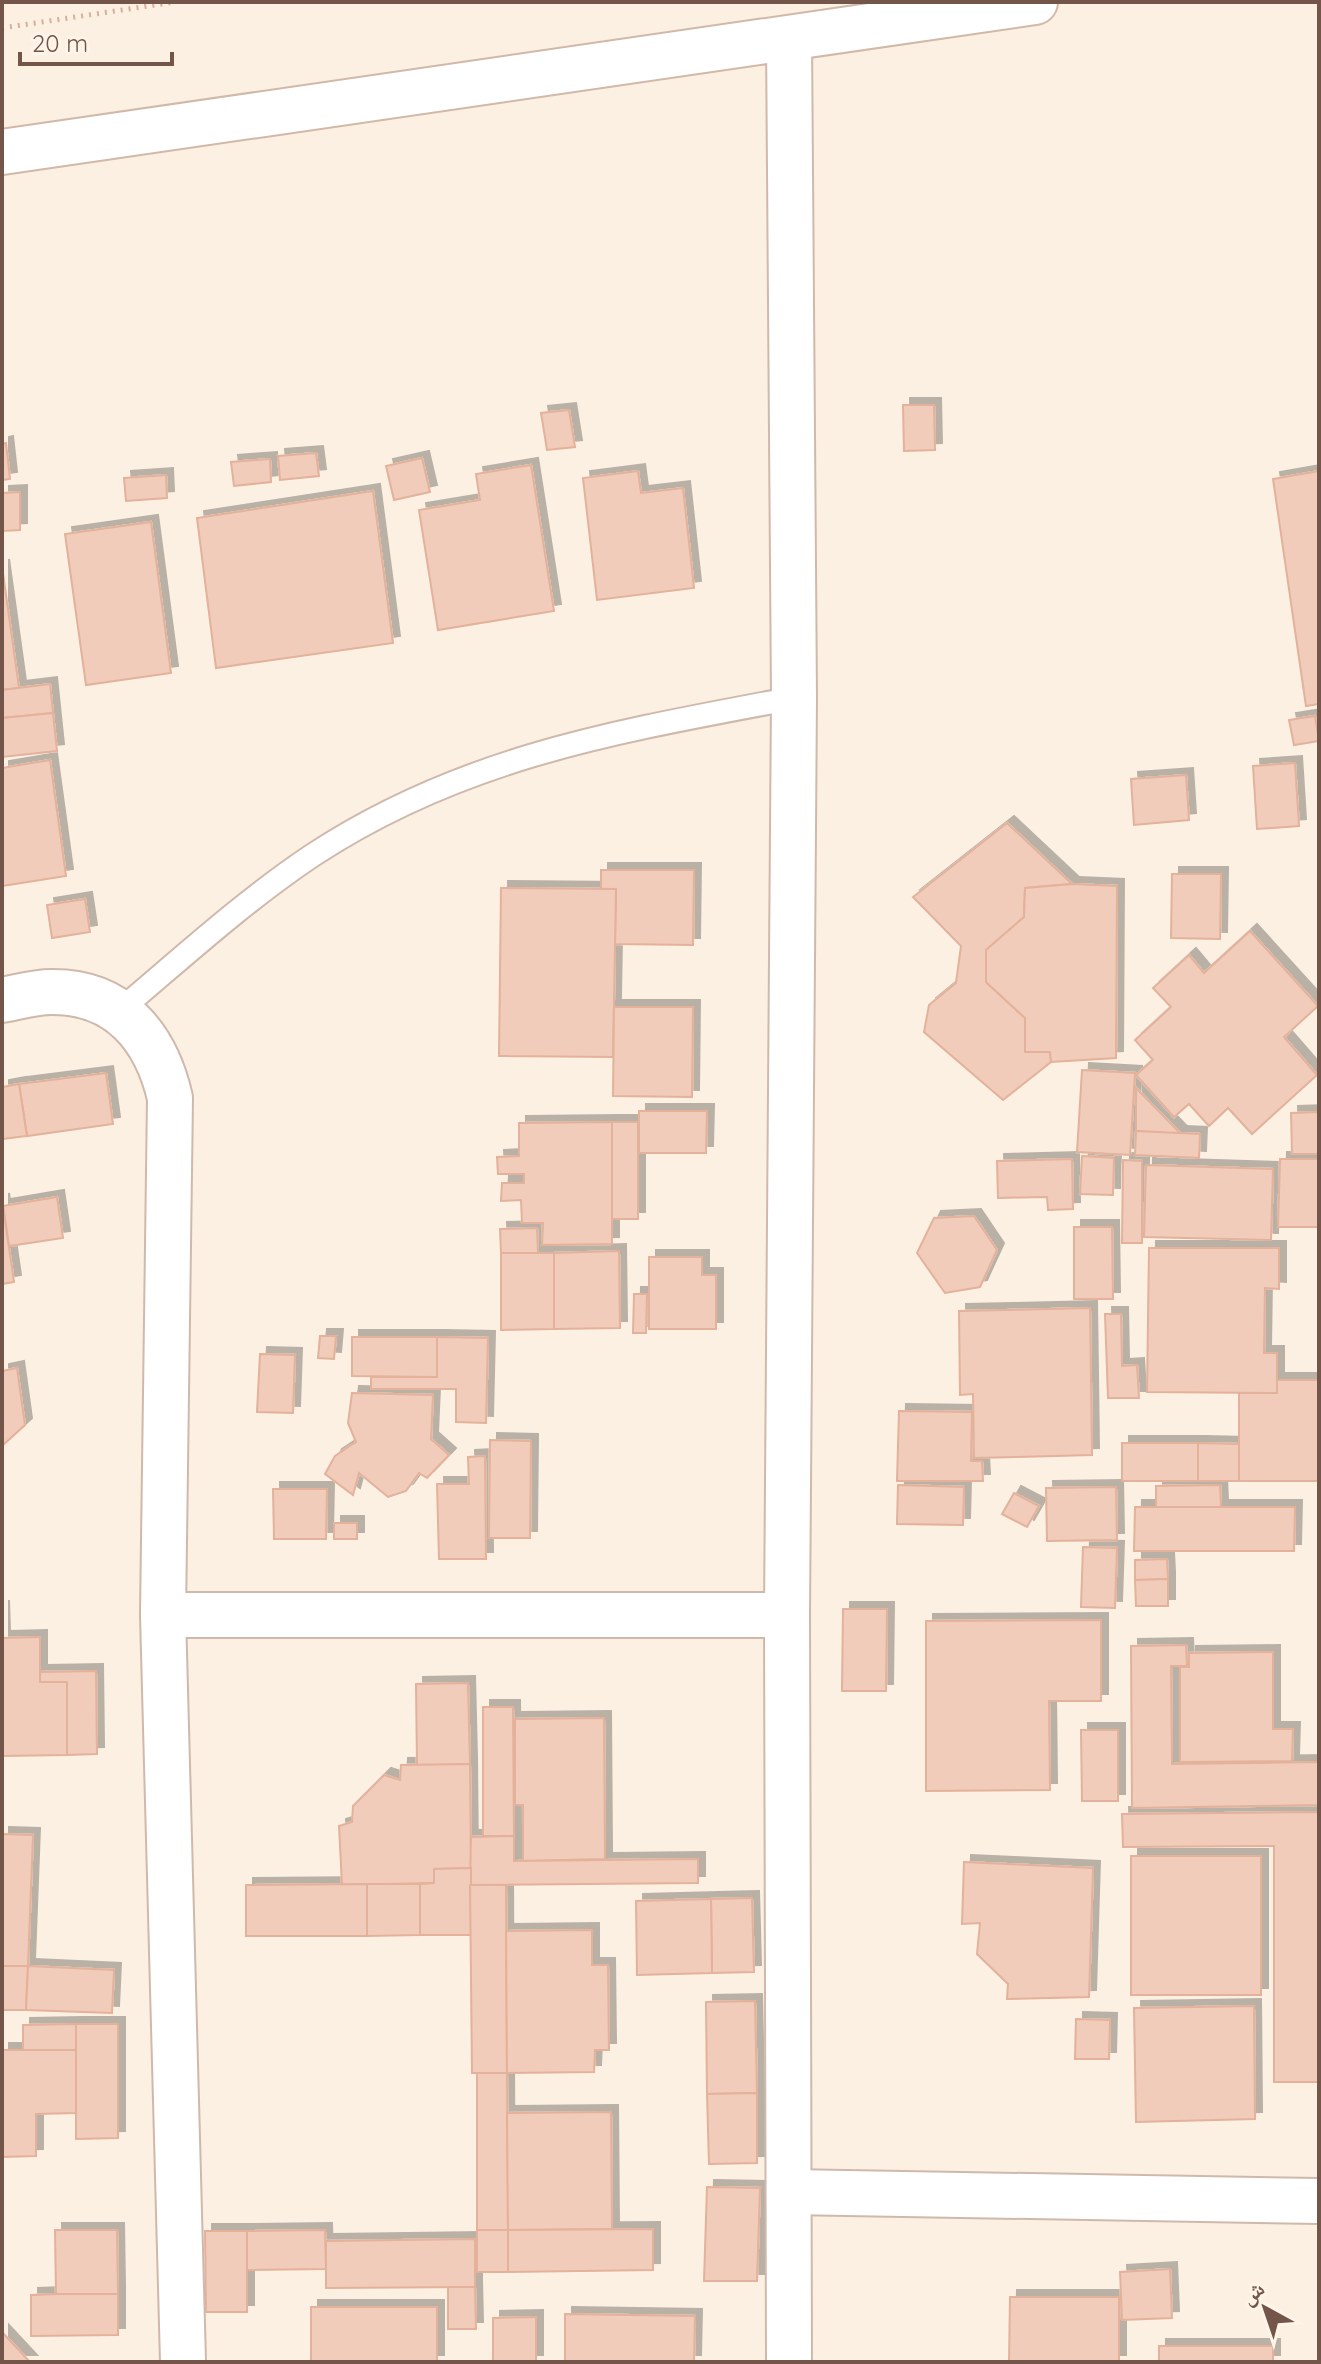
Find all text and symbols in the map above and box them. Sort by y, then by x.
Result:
scale bar [20,16,172,66]
text: 20 m [32,28,88,58]
north arrow [1225,2268,1305,2348]
text: ش [1234,2274,1270,2311]

